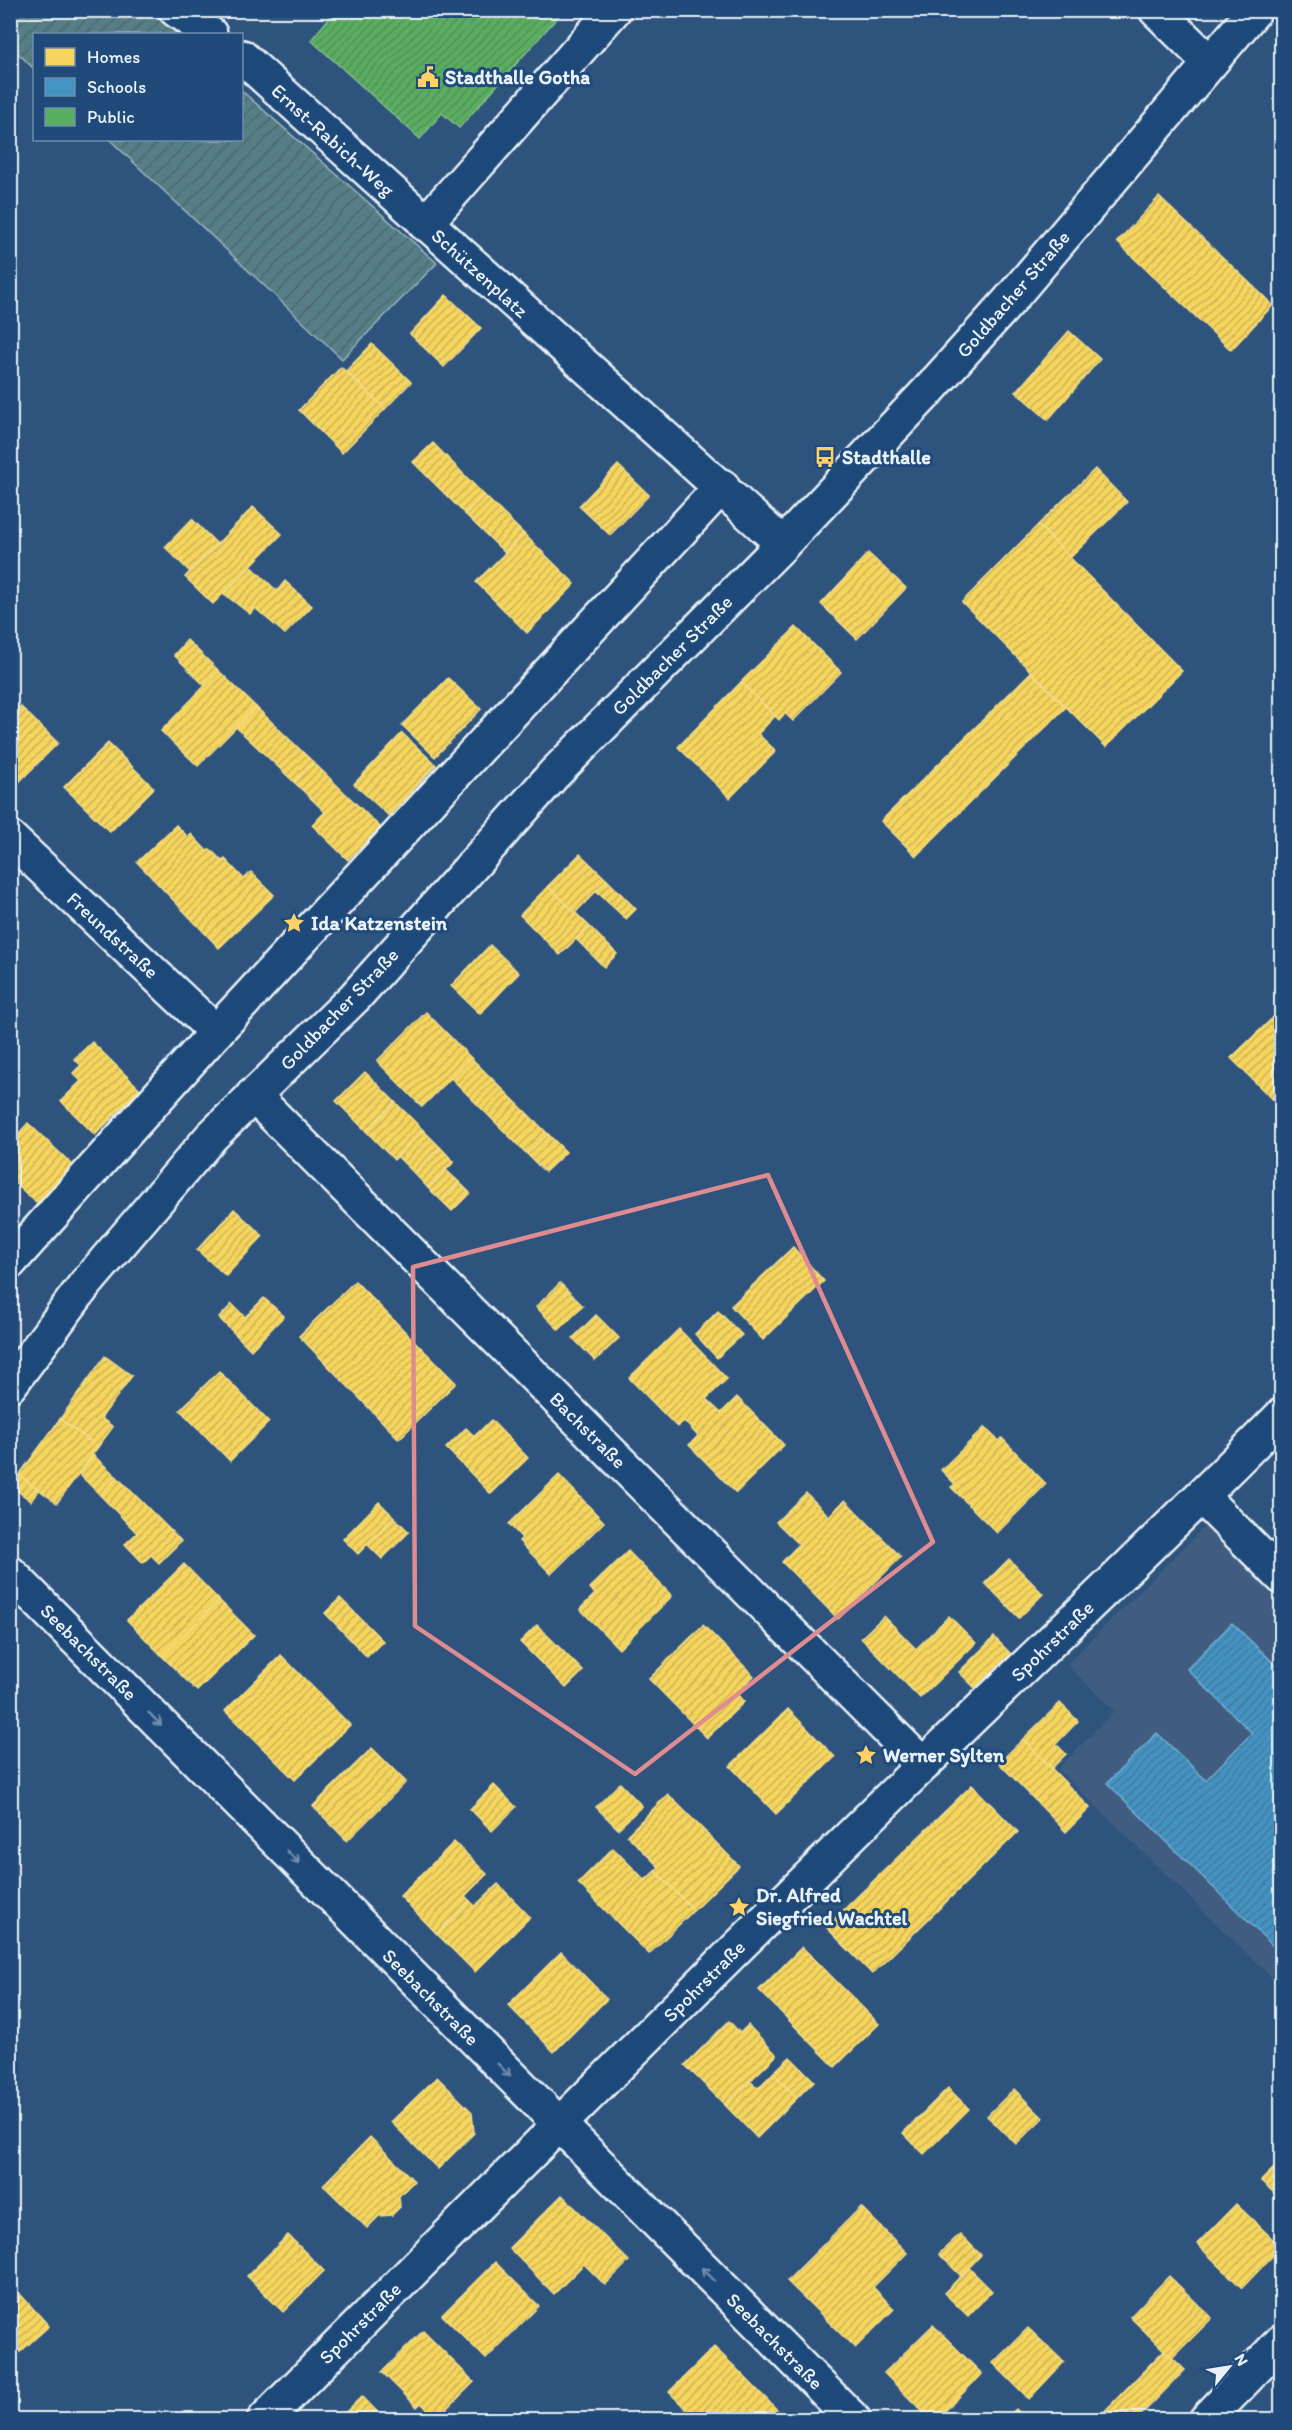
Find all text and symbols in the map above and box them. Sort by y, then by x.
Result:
legend [33,33,243,141]
text: Homes [87,46,140,68]
public building icon: Stadthalle Gotha [416,65,440,89]
place label: Stadthalle Gotha [445,65,590,89]
text: Schools [87,76,146,98]
street label: Ernst-Rabich-Weg [267,78,400,202]
text: Public [87,106,135,128]
street label: Schützenplatz [427,223,534,323]
street label: Goldbacher Straße [951,225,1075,363]
bus stop icon: Stadthalle [813,445,837,469]
place label: Stadthalle [842,445,931,469]
street label: Goldbacher Straße [607,590,737,720]
street label: Freundstraße [62,886,164,984]
place icon: Ida Katzenstein [282,911,306,935]
place label: Ida Katzenstein [311,911,448,935]
street label: Goldbacher Straße [274,943,404,1075]
street label: Bachstraße [545,1387,631,1473]
street label: Spohrstraße [1005,1595,1099,1687]
street label: Seebachstraße [36,1599,142,1705]
one-way arrow [148,1711,163,1726]
place icon: Werner Sylten [854,1743,878,1767]
place label: Werner Sylten [883,1743,1005,1768]
one-way arrow [285,1850,300,1865]
place label: Dr. Alfred Siegfried Wachtel [756,1883,908,1931]
place icon: Dr. Alfred Siegfried Wachtel [727,1895,751,1919]
street label: Spohrstraße [658,1935,750,2027]
street label: Seebachstraße [378,1944,484,2050]
one-way arrow [496,2063,511,2078]
one-way arrow [701,2267,716,2282]
street label: Spohrstraße [314,2277,406,2369]
street label: Seebachstraße [722,2288,828,2394]
north arrow [1199,2337,1259,2397]
text: N [1231,2350,1252,2369]

